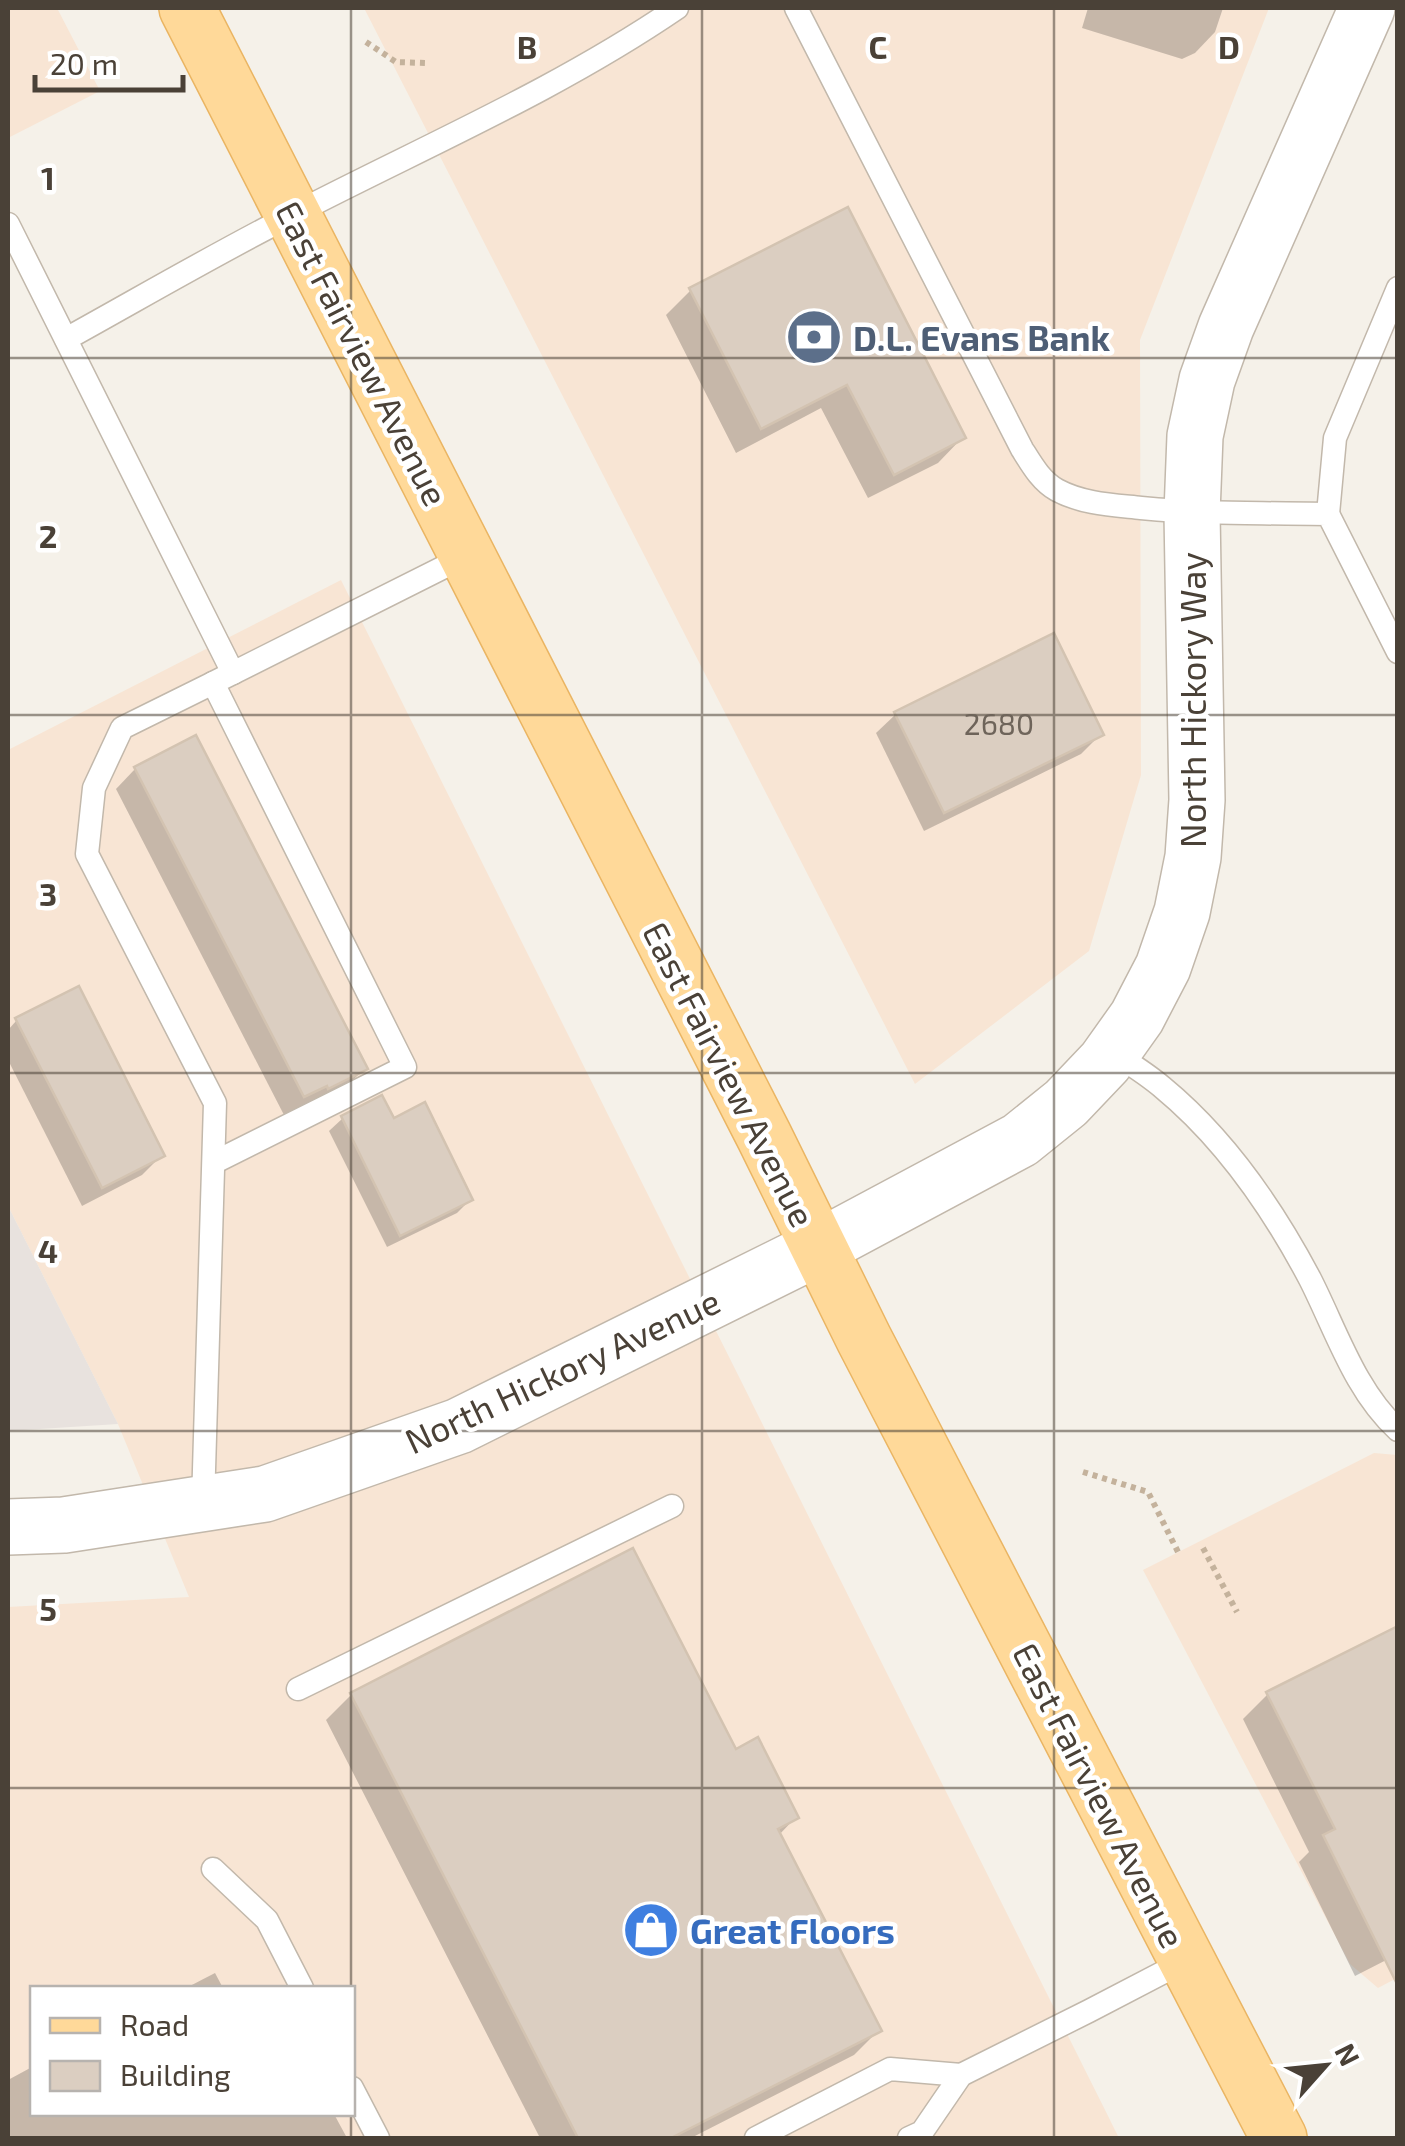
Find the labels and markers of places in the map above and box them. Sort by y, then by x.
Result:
bank icon: D.L. Evans Bank [784,307,844,367]
place label: D.L. Evans Bank [853,316,1111,358]
shop icon: Great Floors [621,1900,681,1960]
place label: Great Floors [690,1909,895,1951]

